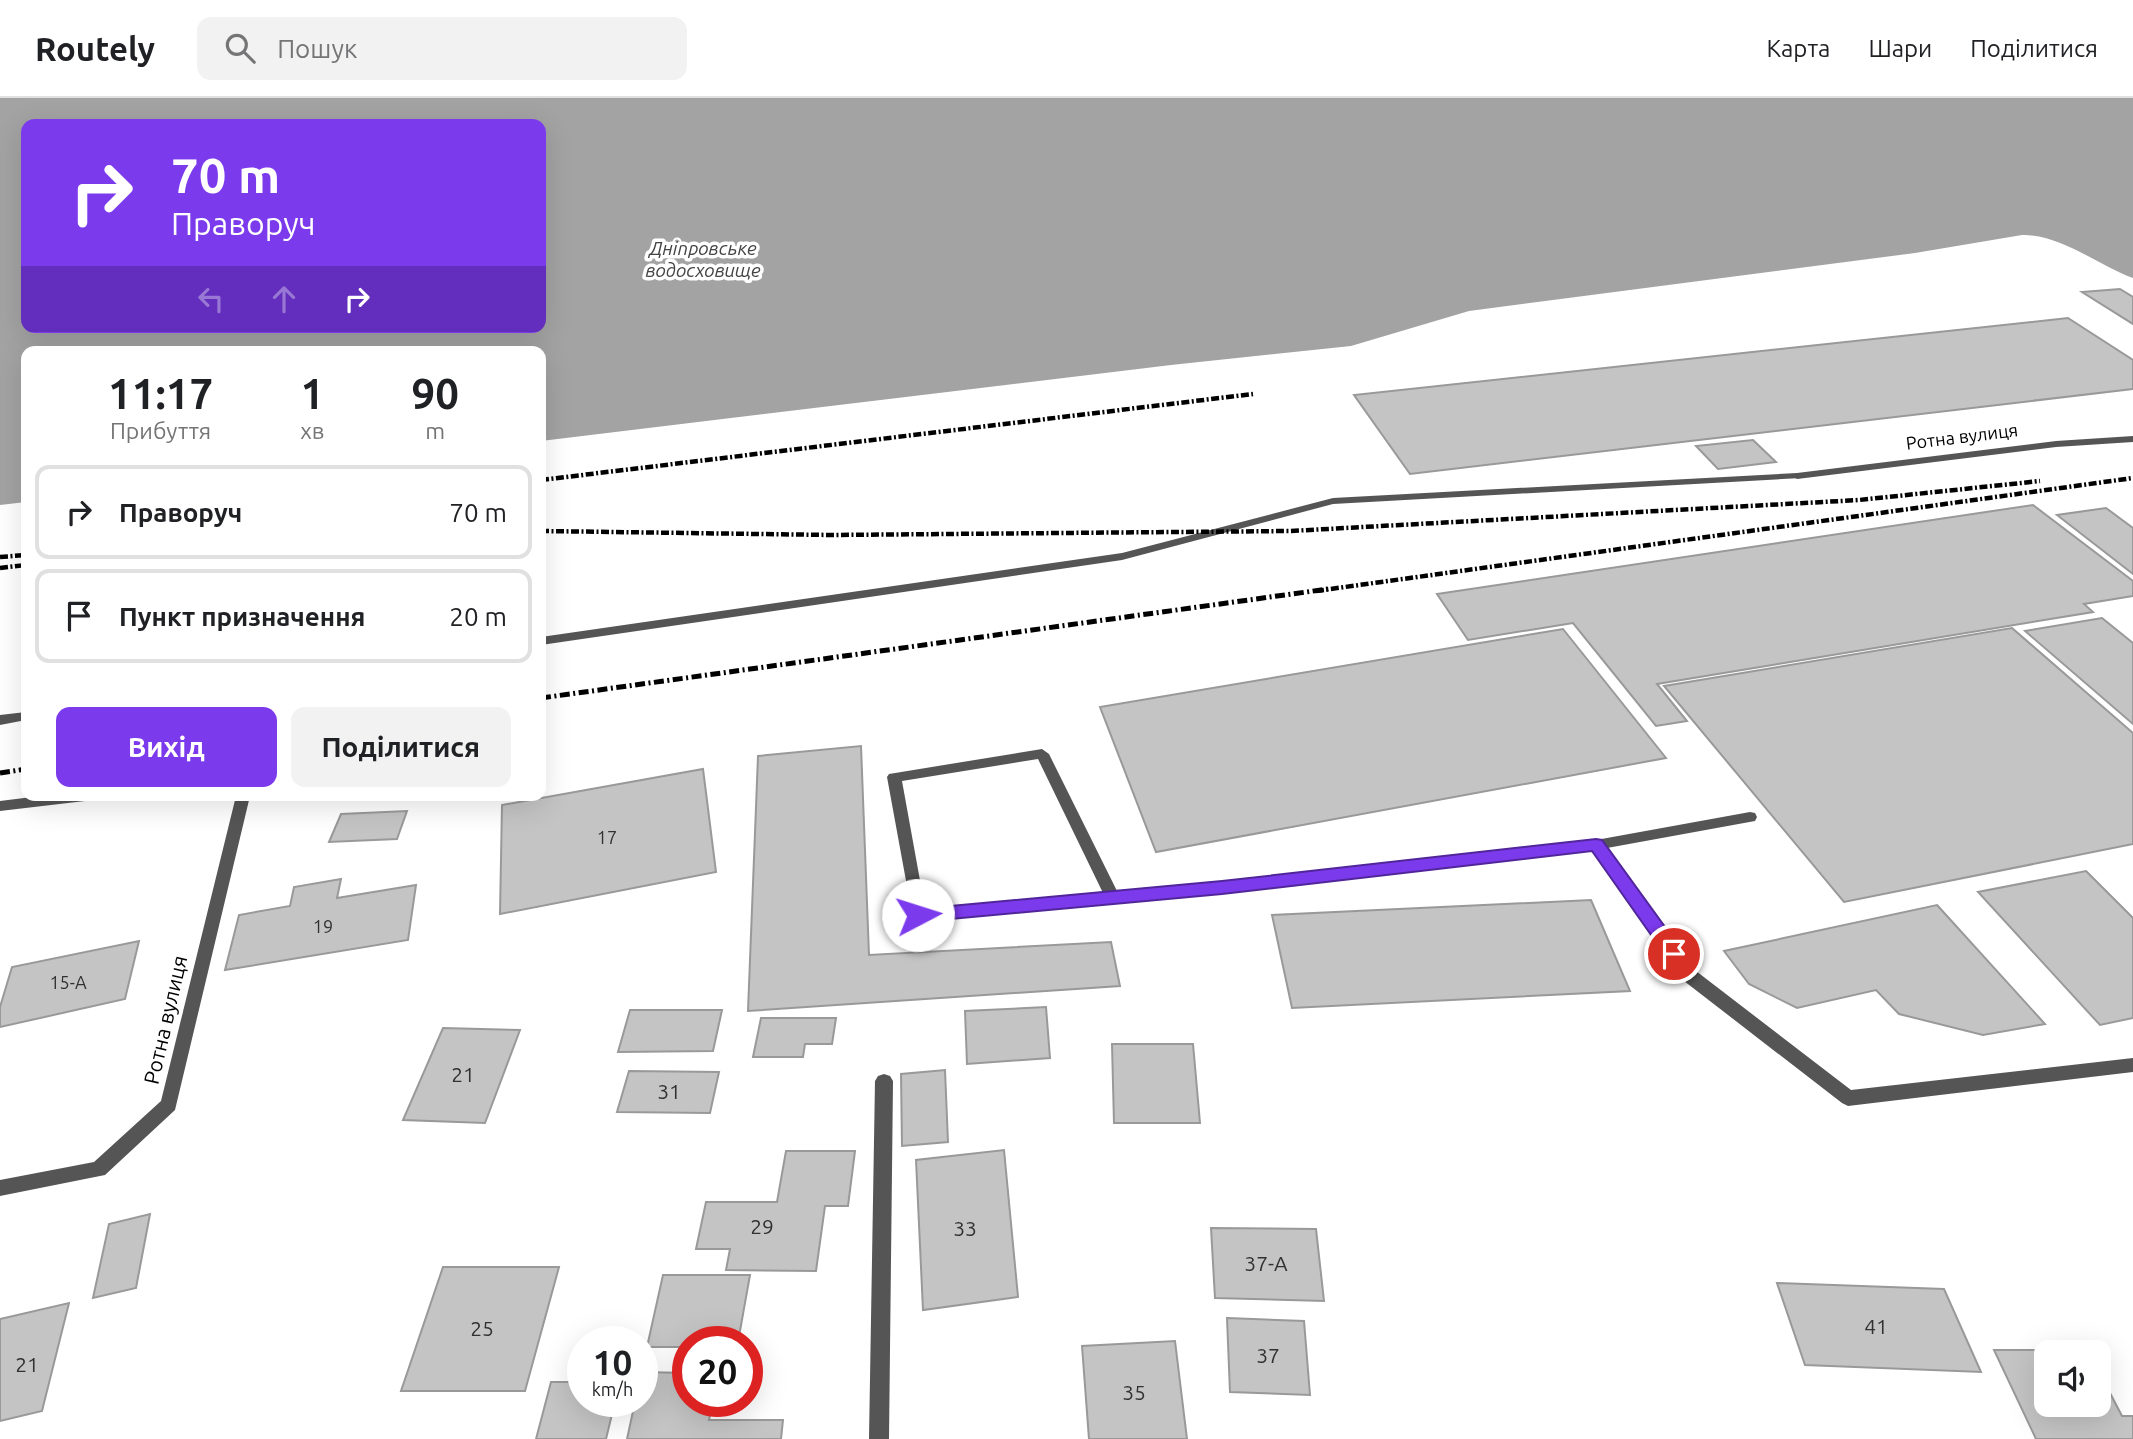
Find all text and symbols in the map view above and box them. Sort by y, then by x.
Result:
search box [197,17,687,80]
icon: search [221,29,259,67]
text: Routely [35,30,155,67]
text: Пошук [277,34,357,63]
text: Карта [1766,35,1830,62]
text: Шари [1868,35,1932,62]
text: Поділитися [1970,35,2098,62]
icon: right [56,147,147,238]
text: 70 m [171,147,280,202]
text: Праворуч [171,205,316,241]
water label: Дніпровське водосховище [645,237,761,281]
icon: left [192,280,230,318]
icon: ahead [265,280,303,318]
icon: right [338,280,376,318]
text: 11:17 [108,370,213,417]
text: 1 [300,370,324,417]
text: 90 [412,370,459,417]
text: Прибуття [110,418,211,443]
text: хв [300,418,325,443]
text: m [425,418,445,443]
street label: Ротна вулиця [1905,419,2019,453]
icon: right [60,493,98,531]
text: Праворуч [119,498,242,527]
text: 70 m [449,498,507,527]
icon: arrive [60,597,98,635]
text: Пункт призначення [119,602,365,631]
text: 20 m [449,602,507,631]
button: Вихід [56,707,277,787]
button: Поділитися [291,707,511,787]
house number: 17 [597,827,617,847]
position arrow [881,878,955,952]
house number: 19 [313,916,333,936]
pin [1644,924,1704,984]
icon: arrive [1655,935,1693,973]
street label: Ротна вулиця [139,953,191,1086]
house number: 15-А [49,972,87,992]
house number: 21 [451,1062,475,1086]
house number: 31 [657,1079,681,1103]
house number: 29 [750,1214,774,1238]
house number: 33 [953,1216,977,1240]
house number: 37-А [1244,1251,1288,1275]
house number: 41 [1864,1314,1888,1338]
house number: 25 [470,1316,494,1340]
speed limit sign: 20 [672,1326,763,1417]
map controls [2034,1340,2111,1417]
button: sound [2034,1340,2111,1417]
text: 10 [593,1342,632,1382]
house number: 37 [1256,1343,1280,1367]
house number: 21 [15,1352,39,1376]
text: km/h [592,1379,633,1399]
house number: 35 [1122,1380,1146,1404]

